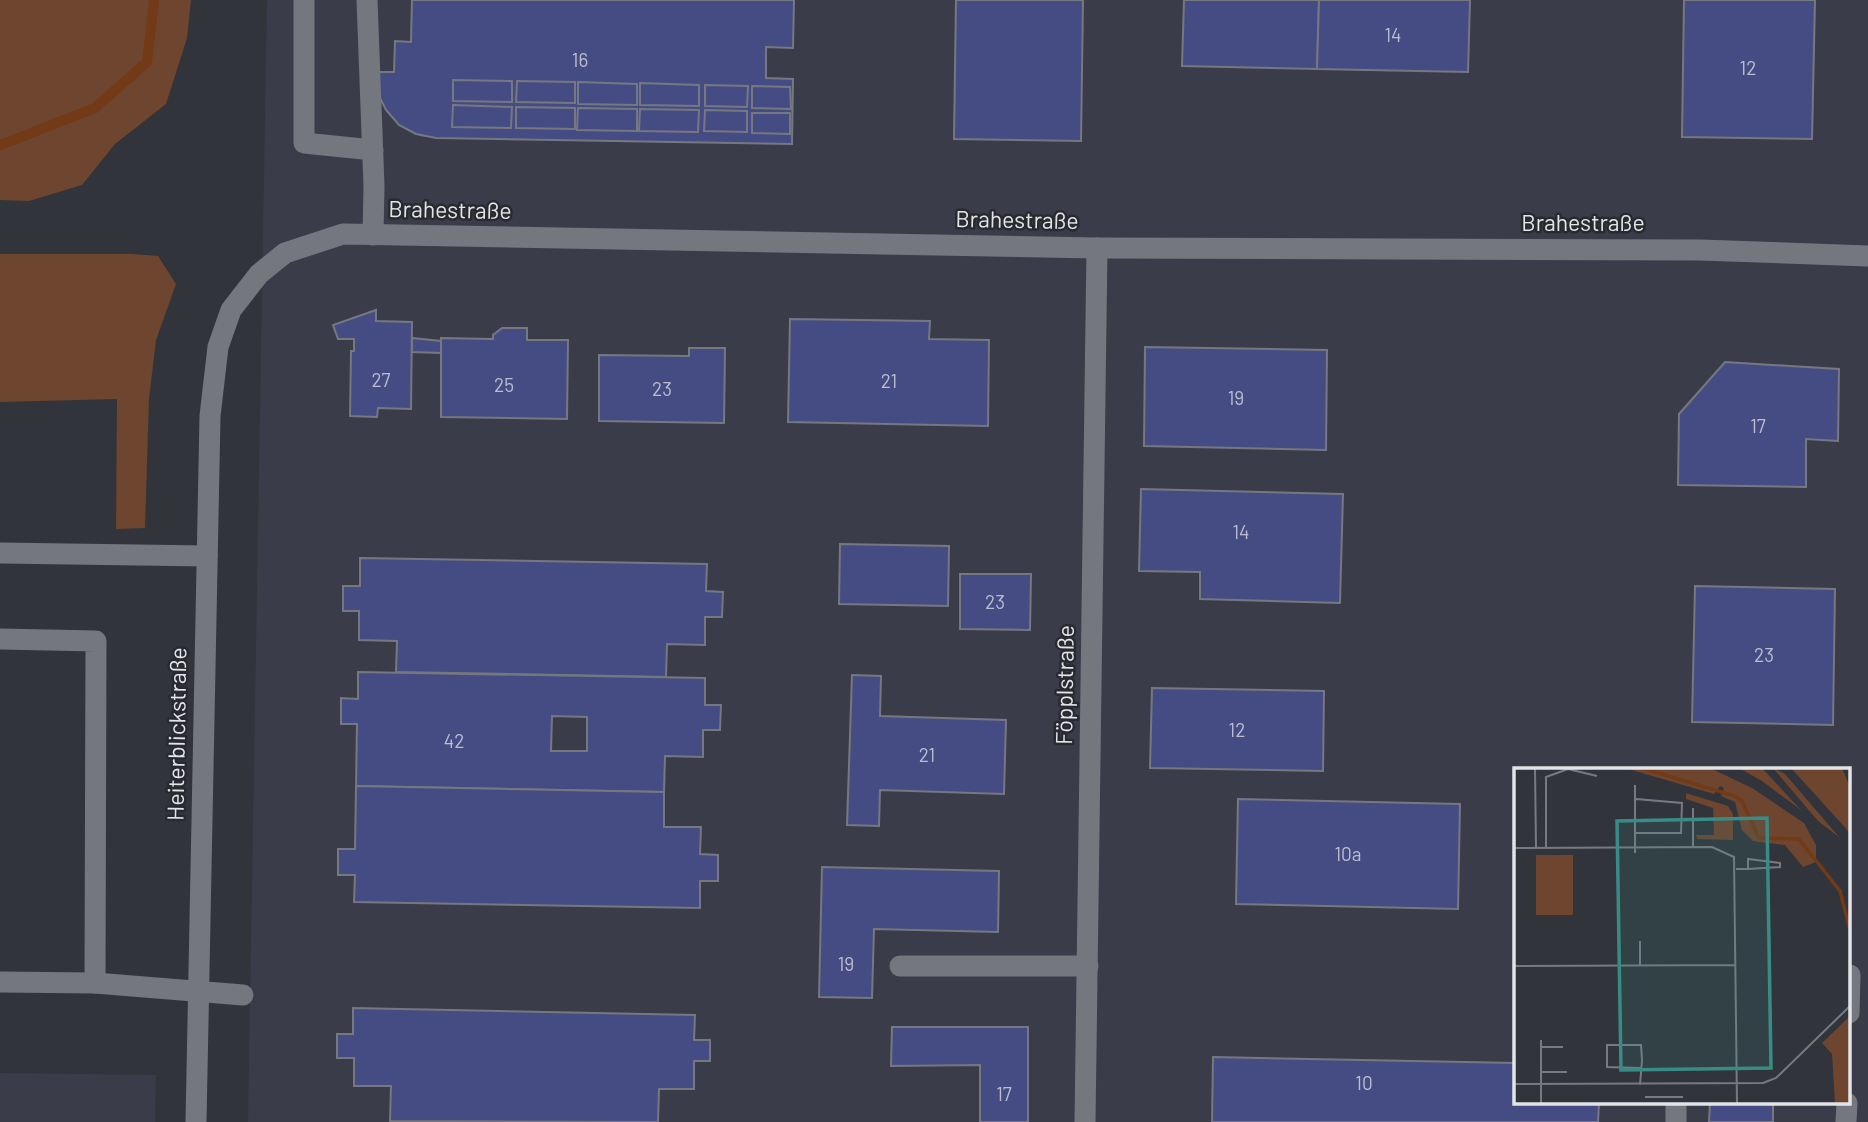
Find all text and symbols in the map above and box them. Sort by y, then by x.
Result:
house number: 14 [1384,23,1402,46]
house number: 16 [572,48,588,71]
house number: 12 [1740,56,1756,79]
street label: Brahestraße [388,194,512,224]
street label: Brahestraße [955,204,1079,234]
street label: Brahestraße [1521,208,1645,236]
house number: 27 [371,368,391,391]
house number: 21 [881,369,897,392]
house number: 25 [494,373,514,396]
house number: 23 [652,377,672,400]
house number: 19 [1228,386,1244,409]
house number: 17 [1750,414,1766,437]
house number: 14 [1232,520,1250,543]
house number: 23 [985,590,1005,613]
street label: Föpplstraße [1049,625,1079,745]
house number: 23 [1754,643,1774,666]
street label: Heiterblickstraße [160,647,192,821]
house number: 12 [1229,718,1245,741]
house number: 42 [444,729,464,752]
house number: 21 [919,743,935,766]
inset map [1514,768,1850,1104]
house number: 10a [1334,842,1362,865]
house number: 19 [838,952,854,975]
house number: 10 [1355,1071,1373,1094]
house number: 17 [996,1082,1012,1105]

